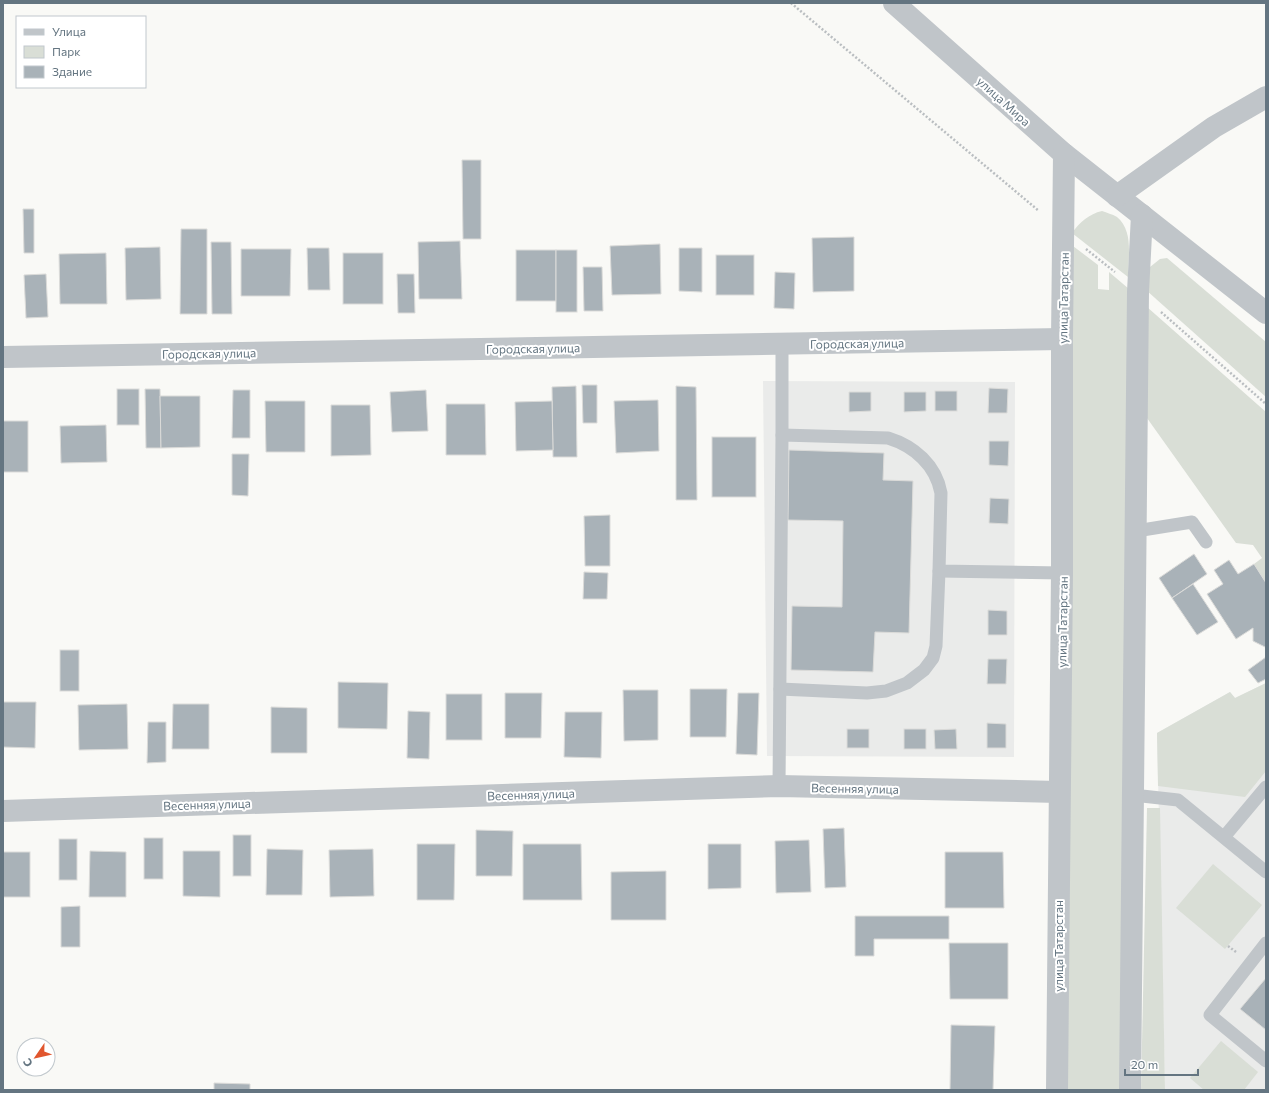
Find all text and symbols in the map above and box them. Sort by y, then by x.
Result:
legend [16,16,146,88]
text: Улица [52,24,86,38]
text: Парк [52,44,81,58]
text: Здание [52,64,92,78]
street label: улица Мира [975,73,1033,129]
street label: улица Татарстан [1055,252,1071,344]
street label: Городская улица [810,335,904,351]
street label: Городская улица [486,340,580,356]
street label: Городская улица [162,345,256,361]
street label: улица Татарстан [1054,576,1070,668]
street label: Весенняя улица [811,780,899,796]
street label: Весенняя улица [487,785,575,803]
street label: Весенняя улица [163,795,251,813]
street label: улица Татарстан [1051,900,1065,992]
north arrow [16,1037,56,1077]
scale bar [1125,1051,1198,1077]
text: С [20,1056,35,1070]
text: 20 m [1131,1057,1158,1071]

